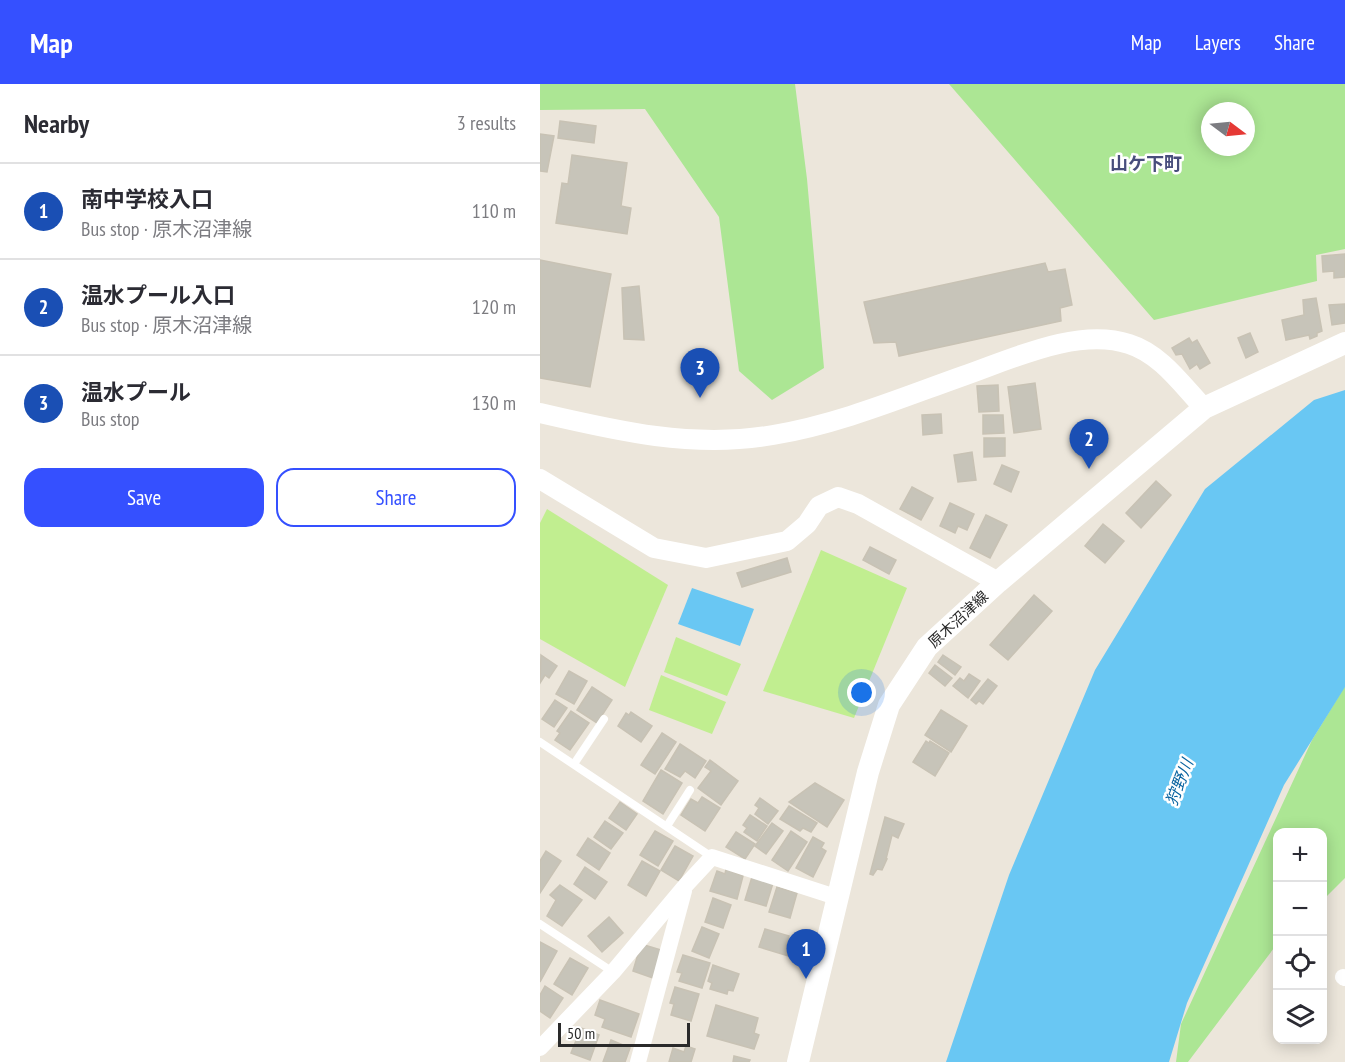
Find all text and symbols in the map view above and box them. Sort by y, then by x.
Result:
text: Map [30,24,73,61]
text: Map [1131,29,1162,56]
text: Layers [1195,29,1241,56]
text: Share [1274,29,1315,56]
north arrow [1201,102,1255,156]
text: Nearby [24,107,89,140]
text: 3 results [457,110,516,136]
district label: 山ケ下町 [1110,152,1182,175]
text: 南中学校入口 [81,185,213,213]
text: 1 [39,198,48,224]
text: 110 m [472,198,516,224]
text: Bus stop · 原木沼津線 [81,216,252,242]
text: 温水プール入口 [81,281,235,309]
text: 2 [39,294,48,320]
text: 120 m [472,294,516,320]
text: Bus stop · 原木沼津線 [81,312,252,338]
pin: 3 [680,348,720,398]
text: 温水プール [81,378,191,406]
text: 3 [39,390,48,416]
text: 130 m [472,390,516,416]
text: Bus stop [81,406,140,432]
pin: 2 [1070,420,1108,469]
button: Save [24,468,264,527]
button: Share [276,468,516,527]
street label: 原木沼津線 [924,586,992,652]
your location [847,678,876,707]
water label: 狩野川 [1161,754,1198,808]
map controls [1273,828,1327,1044]
button: + [1273,828,1327,882]
button: − [1273,882,1327,936]
pin: 1 [786,930,826,979]
button: locate [1273,936,1327,990]
button: layers [1273,990,1327,1044]
scale bar [558,1020,690,1048]
text: 50 m [567,1023,595,1043]

